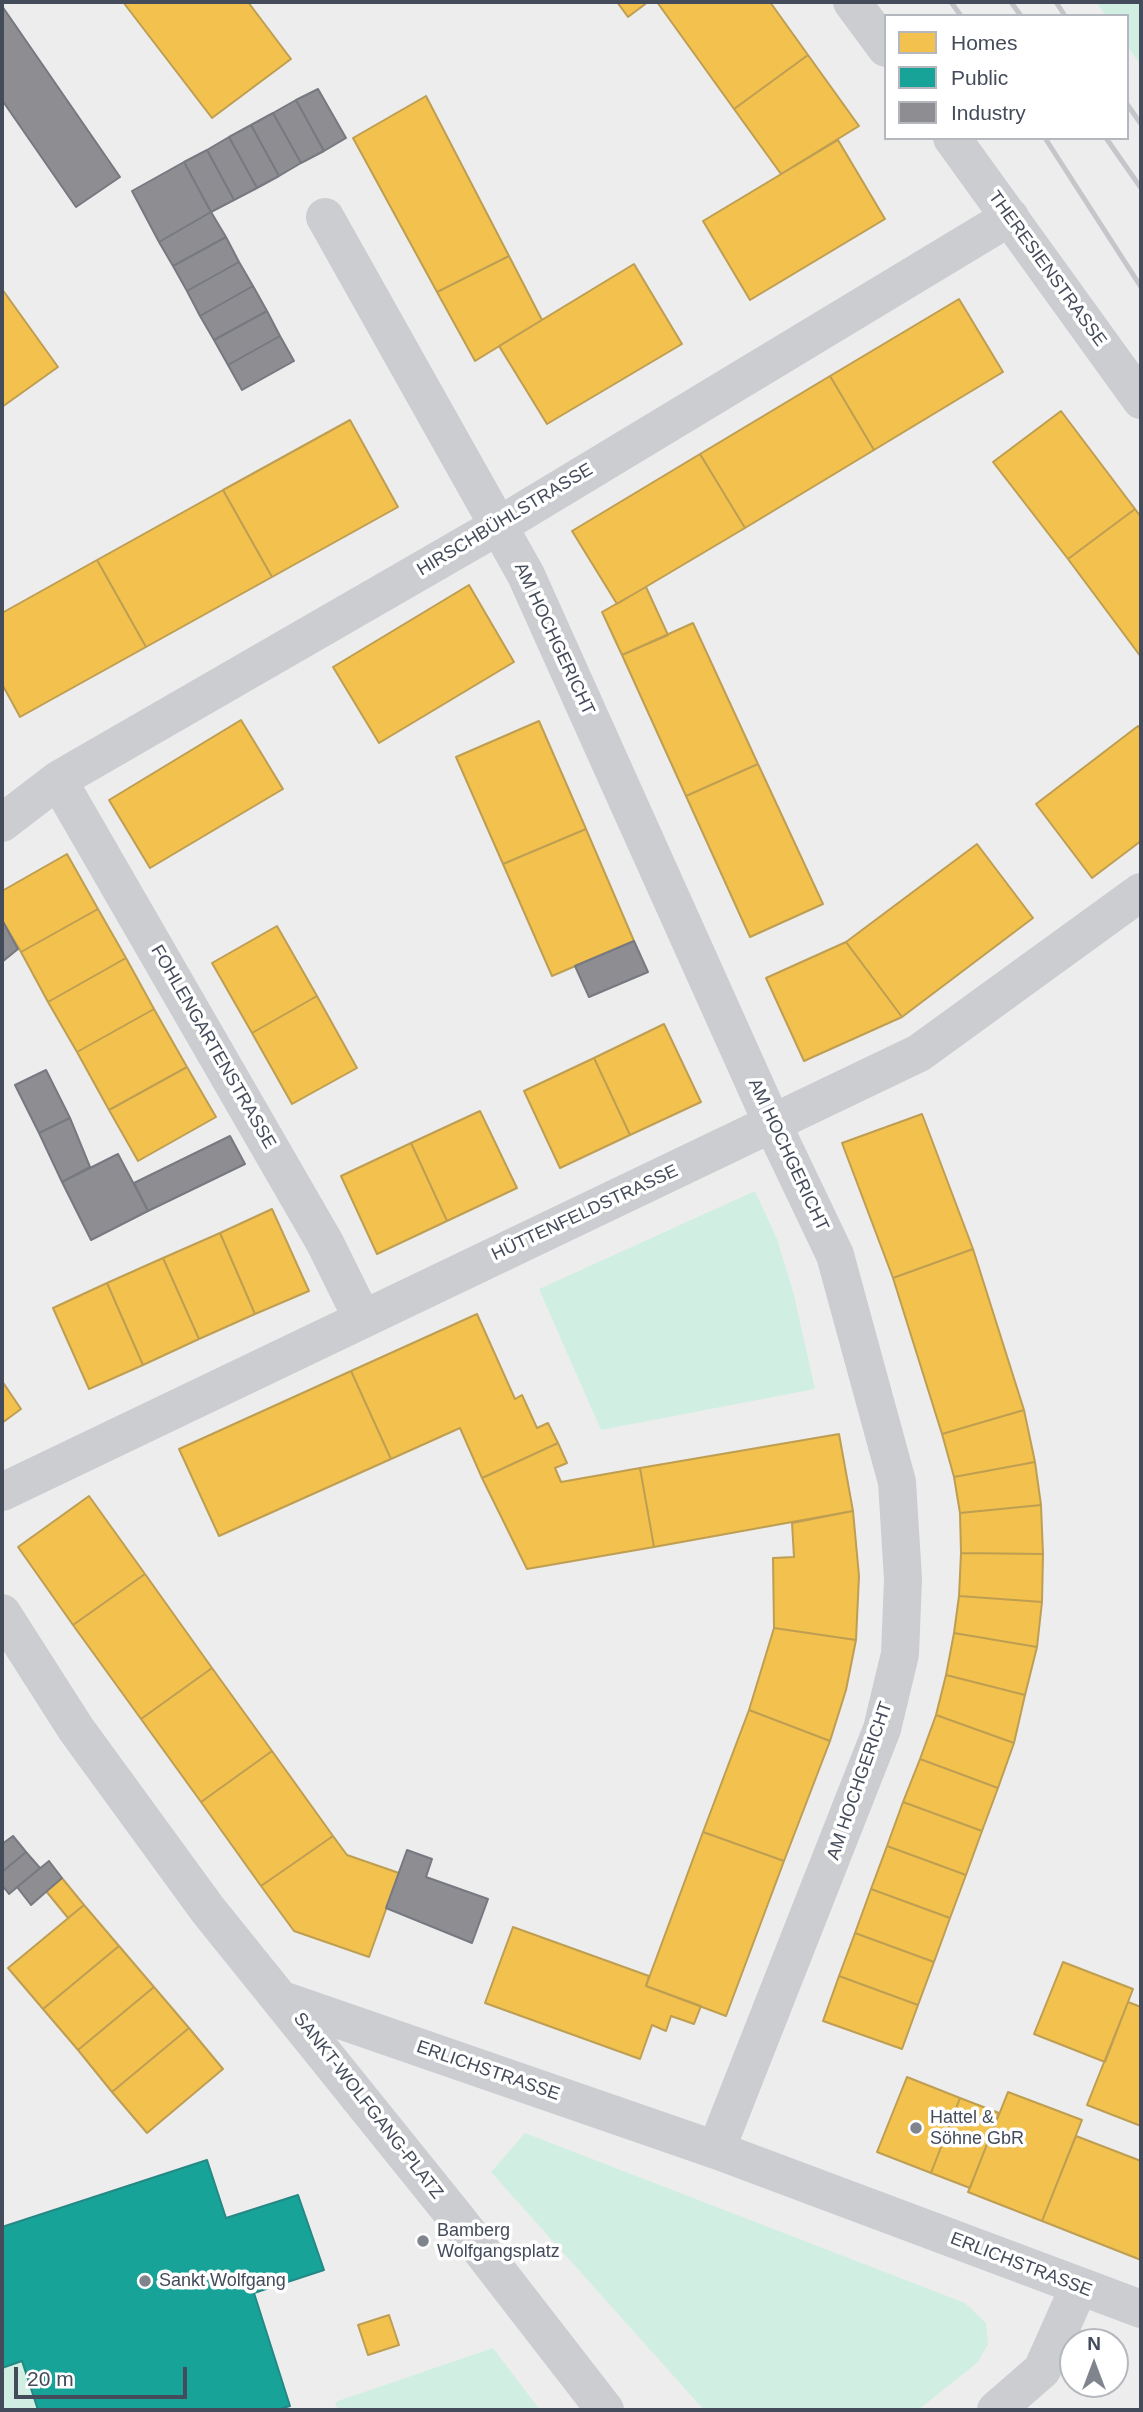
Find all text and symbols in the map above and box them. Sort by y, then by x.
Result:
legend [884,14,1129,140]
text: Homes [951,31,1018,54]
text: Public [951,66,1008,89]
text: Industry [951,101,1026,124]
street label: THERESIENSTRASSE [983,187,1111,351]
street label: HIRSCHBÜHLSTRASSE [413,459,597,581]
street label: AM HOCHGERICHT [509,559,599,719]
street label: FOHLENGARTENSTRASSE [146,941,280,1153]
street label: AM HOCHGERICHT [743,1075,833,1235]
street label: HÜTTENFELDSTRASSE [488,1160,682,1266]
street label: AM HOCHGERICHT [823,1699,897,1863]
street label: SANKT-WOLFGANG-PLATZ [288,2008,448,2204]
street label: ERLICHSTRASSE [414,2036,562,2106]
place label: Hattel & Söhne GbR [930,2107,1024,2150]
marker: Hattel & Söhne GbR [908,2120,924,2136]
place label: Bamberg Wolfgangsplatz [437,2220,560,2262]
street label: ERLICHSTRASSE [947,2228,1095,2302]
marker: Bamberg Wolfgangsplatz [415,2233,431,2249]
place label: Sankt Wolfgang [159,2270,286,2292]
marker: Sankt Wolfgang [137,2273,153,2289]
north arrow [1059,2328,1129,2398]
text: N [1087,2333,1101,2354]
scale bar [18,2352,191,2396]
text: 20 m [27,2367,74,2390]

